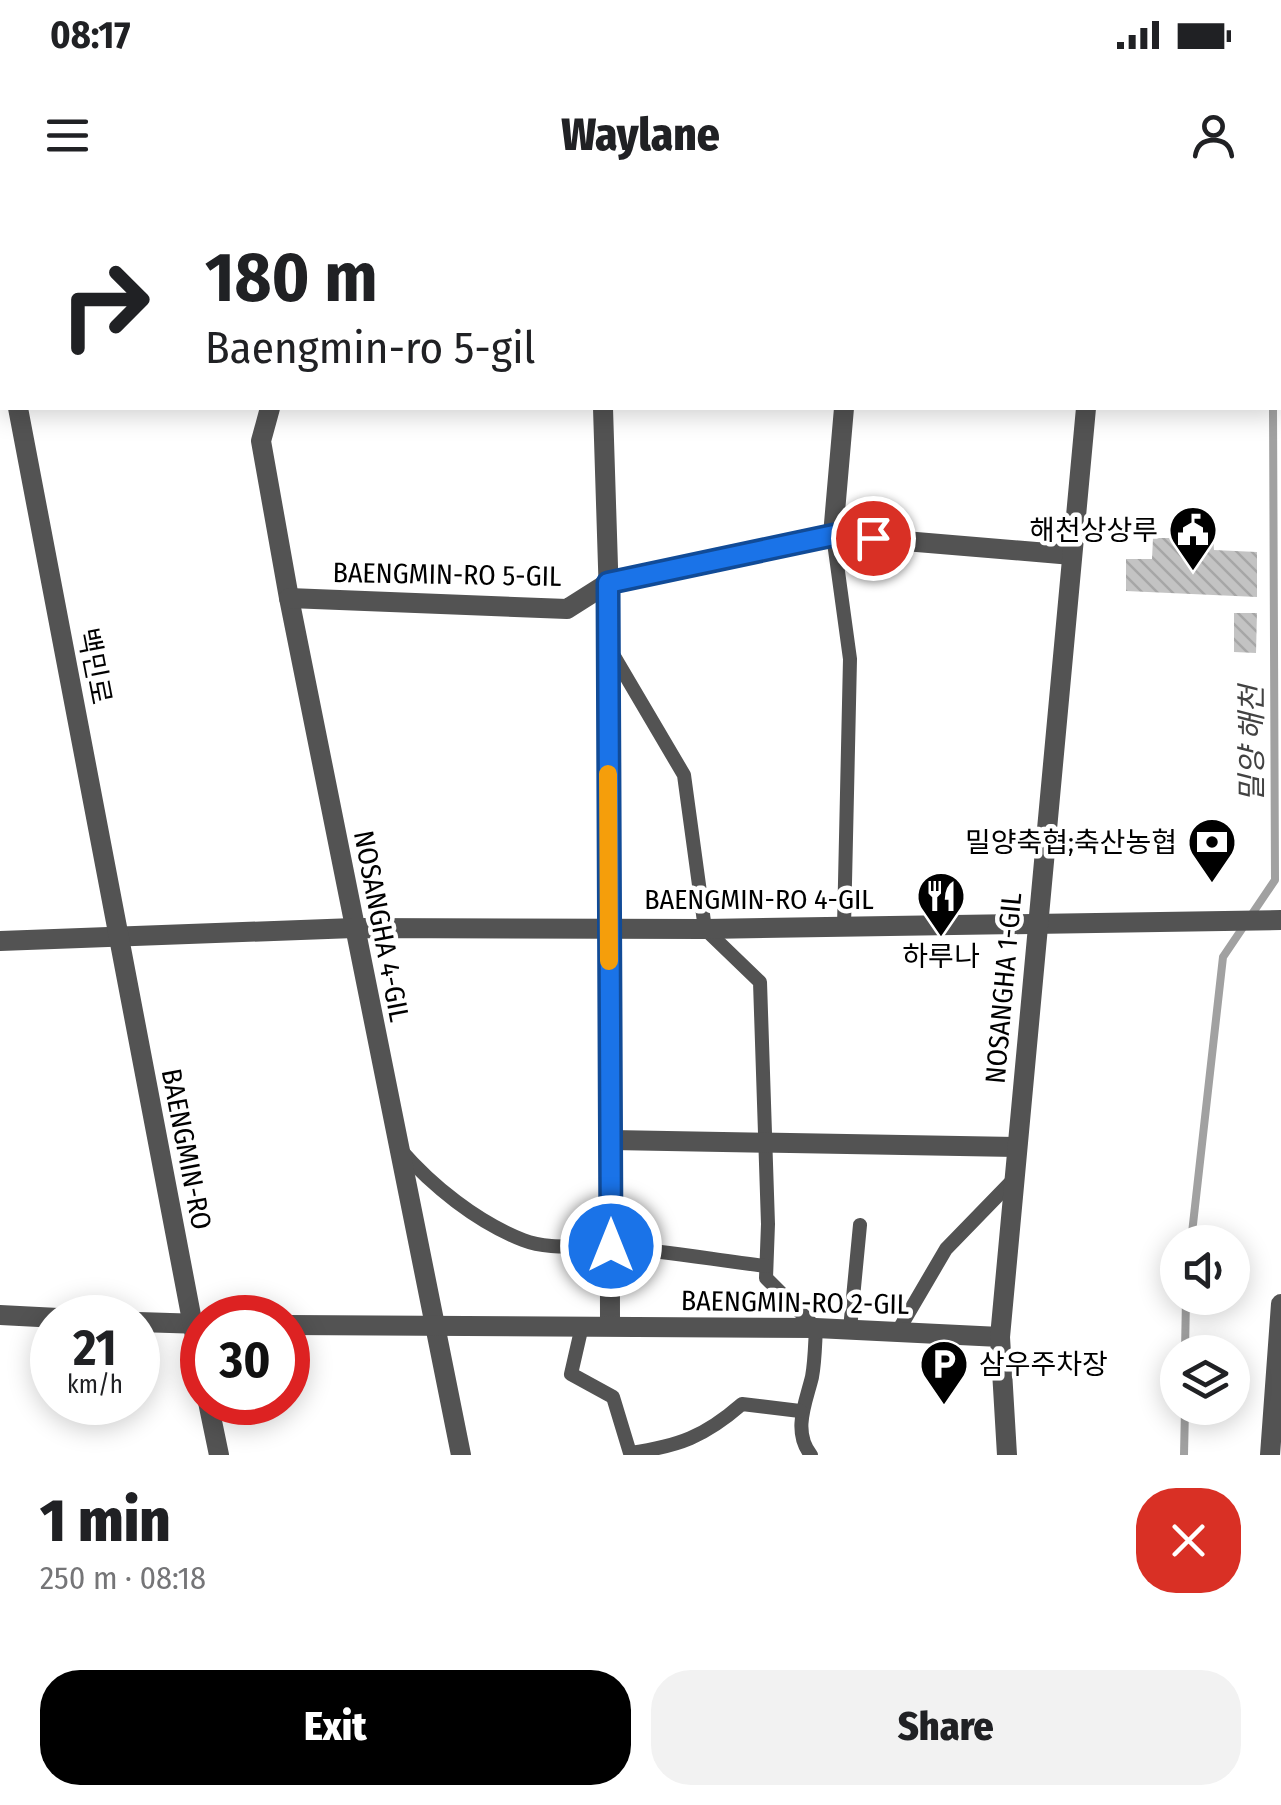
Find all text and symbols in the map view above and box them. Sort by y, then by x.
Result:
text: 08:17 [50,12,130,58]
icon: menu [40,108,95,163]
text: Waylane [561,108,720,162]
icon: person [1186,108,1241,163]
text: 180 m [205,236,378,320]
icon: right [40,240,170,370]
text: Baengmin-ro 5-gil [205,321,535,375]
pin [831,496,916,581]
public building icon: 해천상상루 [1167,504,1219,572]
icon: arrive [846,511,901,566]
place label: 해천상상루 [1029,514,1158,547]
street label: BAENGMIN-RO 5-GIL [332,556,562,593]
street label: 백민로 [71,625,118,707]
water label: 밀양 해천 [1234,682,1270,803]
bank icon: 밀양축협;축산농협 [1186,816,1238,884]
place label: 밀양축협;축산농협 [965,826,1177,859]
street label: NOSANGHA 4-GIL [347,828,416,1025]
restaurant icon: 하루나 [915,870,967,938]
street label: BAENGMIN-RO 4-GIL [644,883,874,916]
street label: NOSANGHA 1-GIL [979,891,1028,1085]
place label: 하루나 [902,940,980,973]
street label: BAENGMIN-RO [155,1066,218,1232]
position arrow [559,1194,663,1298]
map controls [1160,1225,1250,1425]
button: sound [1160,1225,1250,1315]
street label: BAENGMIN-RO 2-GIL [681,1284,910,1321]
speed limit sign: 30 [180,1295,310,1425]
text: 21 [73,1318,117,1378]
button: layers [1160,1335,1250,1425]
parking icon: 삼우주차장 [918,1338,970,1406]
place label: 삼우주차장 [979,1348,1108,1381]
text: km/h [67,1370,123,1400]
text: 1 min [40,1485,171,1557]
button: close [1136,1488,1241,1593]
text: 250 m · 08:18 [40,1559,206,1597]
button: Exit [40,1670,631,1785]
button: Share [651,1670,1241,1785]

